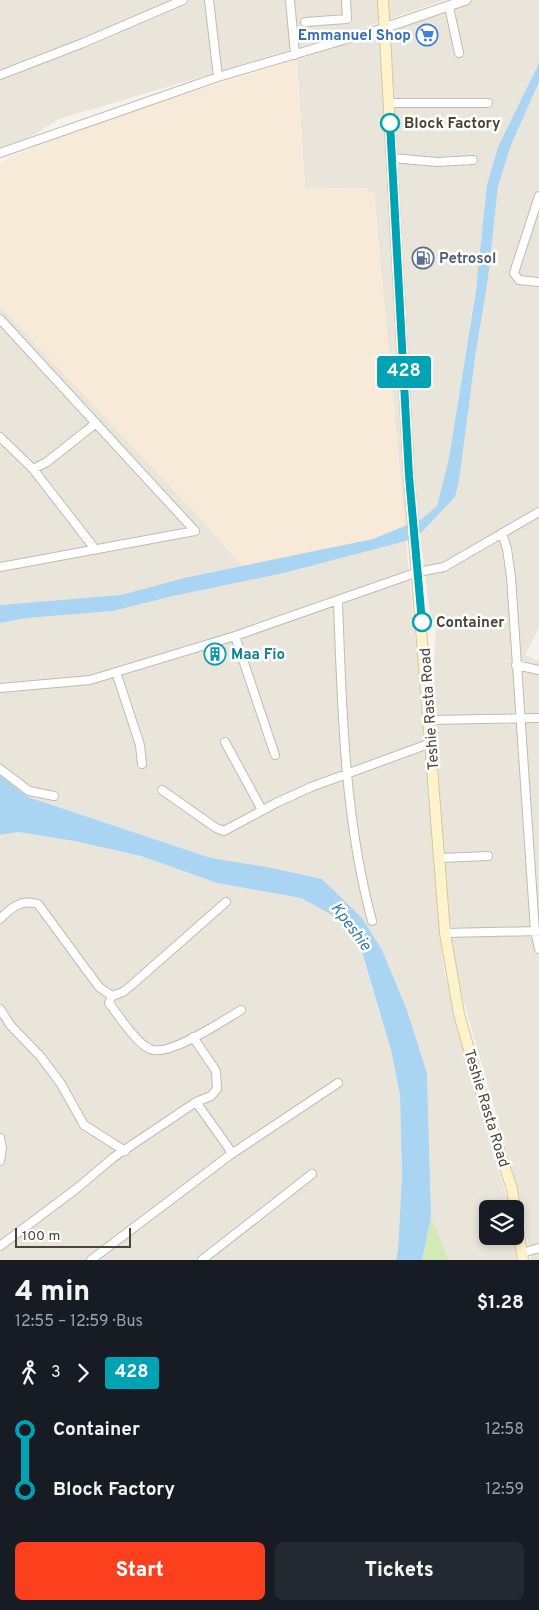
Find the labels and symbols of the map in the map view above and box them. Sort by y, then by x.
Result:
supermarket icon: Emmanuel Shop [415,23,439,47]
place label: Emmanuel Shop [298,27,411,46]
marker: Block Factory [380,113,400,133]
place label: Block Factory [404,115,501,134]
fuel station icon: Petrosol [411,246,435,270]
place label: Petrosol [439,250,496,269]
line badge: 428 [375,356,433,388]
marker: Container [412,612,432,632]
place label: Container [436,614,505,633]
building icon: Maa Fio [203,642,227,666]
place label: Maa Fio [231,646,285,665]
street label: Teshie Rasta Road [417,647,444,771]
water label: Kpeshie [326,899,375,956]
street label: Teshie Rasta Road [459,1047,513,1170]
scale bar [15,1225,131,1248]

